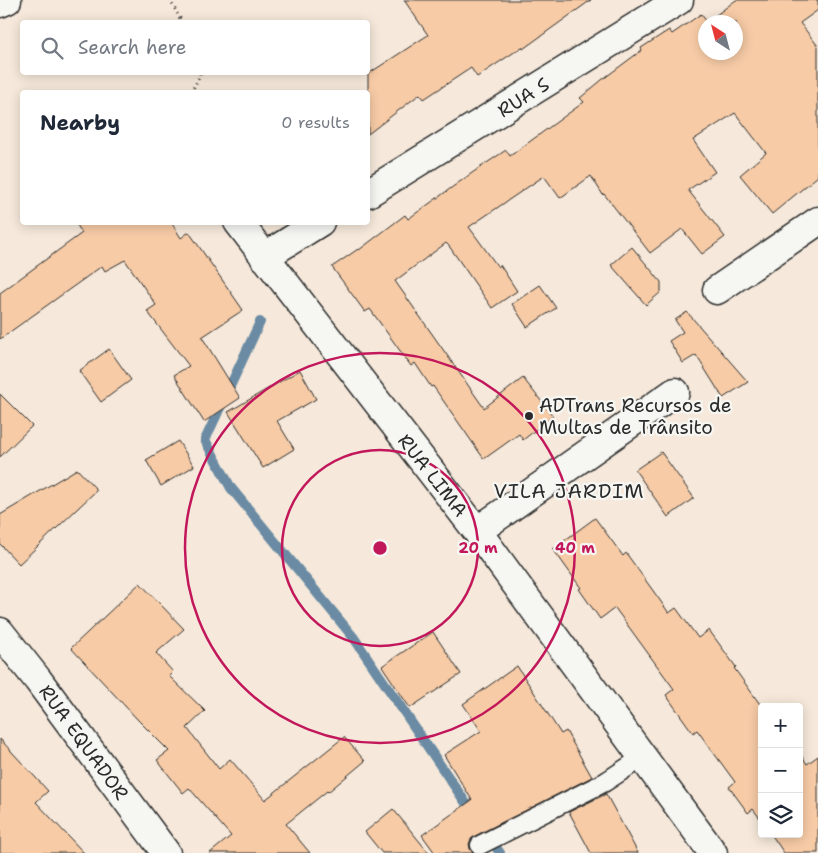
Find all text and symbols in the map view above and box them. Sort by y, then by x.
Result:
north arrow [698,15,743,60]
search box [20,20,370,75]
icon: search [38,34,66,62]
text: Search here [78,35,187,60]
street label: RUA S [493,72,554,123]
text: Nearby [40,109,120,137]
text: 0 results [281,112,350,133]
place label: ADTrans Recursos de Multas de Trânsito [539,393,732,440]
marker: ADTrans Recursos de Multas de Trânsito [523,410,535,422]
street label: RUA LIMA [392,429,473,522]
district label: VILA JARDIM [493,478,645,504]
text: 20 m [458,538,498,558]
text: 40 m [555,538,595,558]
centre of rings [371,539,389,557]
street label: RUA EQUADOR [33,680,134,805]
map controls [758,703,803,838]
button: + [758,703,803,748]
button: − [758,748,803,793]
button: layers [758,793,803,838]

